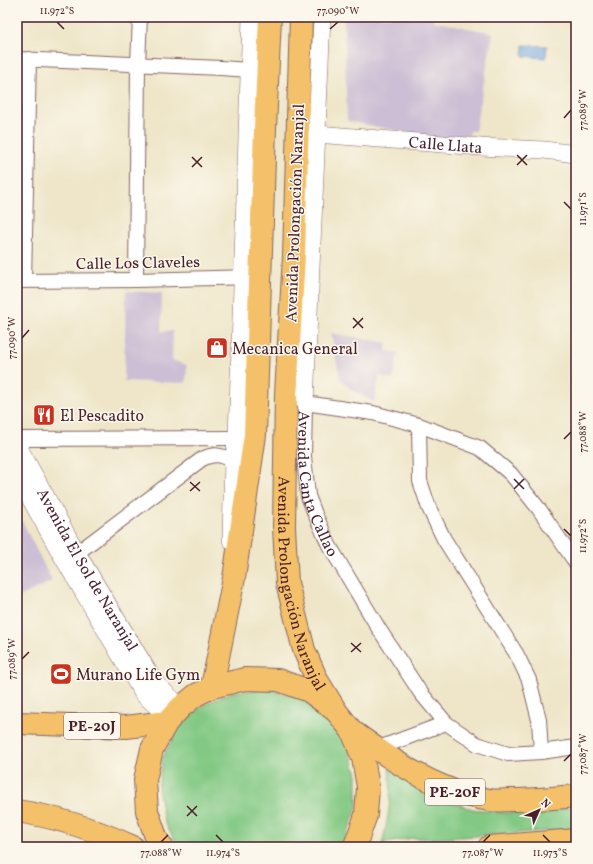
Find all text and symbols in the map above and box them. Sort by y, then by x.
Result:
text: 11.972°S [40,4,74,18]
text: 77.090°W [317,4,359,18]
text: 77.089°W [576,89,590,131]
street label: Avenida Prolongación Naranjal [281,103,311,323]
street label: Calle Llata [408,132,483,160]
text: 11.971°S [576,192,590,226]
street label: Calle Los Claveles [76,252,200,276]
text: 77.090°W [5,317,19,359]
shop icon: Mecanica General [204,335,230,361]
place label: Mecanica General [232,339,358,361]
restaurant icon: El Pescadito [31,402,57,428]
place label: El Pescadito [60,406,144,428]
street label: Avenida Canta Callao [291,411,343,561]
text: 77.088°W [576,411,590,453]
street label: Avenida Prolongación Naranjal [271,476,330,696]
street label: Avenida El Sol de Naranjal [30,485,142,656]
text: 11.972°S [576,519,590,553]
text: 77.089°W [5,638,19,680]
sports icon: Murano Life Gym [48,661,74,687]
place label: Murano Life Gym [76,665,200,687]
road number: PE-20J [64,713,120,739]
text: 77.087°W [576,733,590,775]
road number: PE-20F [425,779,485,805]
north arrow [519,790,559,830]
text: N [537,796,553,812]
text: 77.088°W [140,846,182,860]
text: 11.974°S [206,846,240,860]
text: 77.087°W [462,846,504,860]
text: 11.973°S [533,846,567,860]

